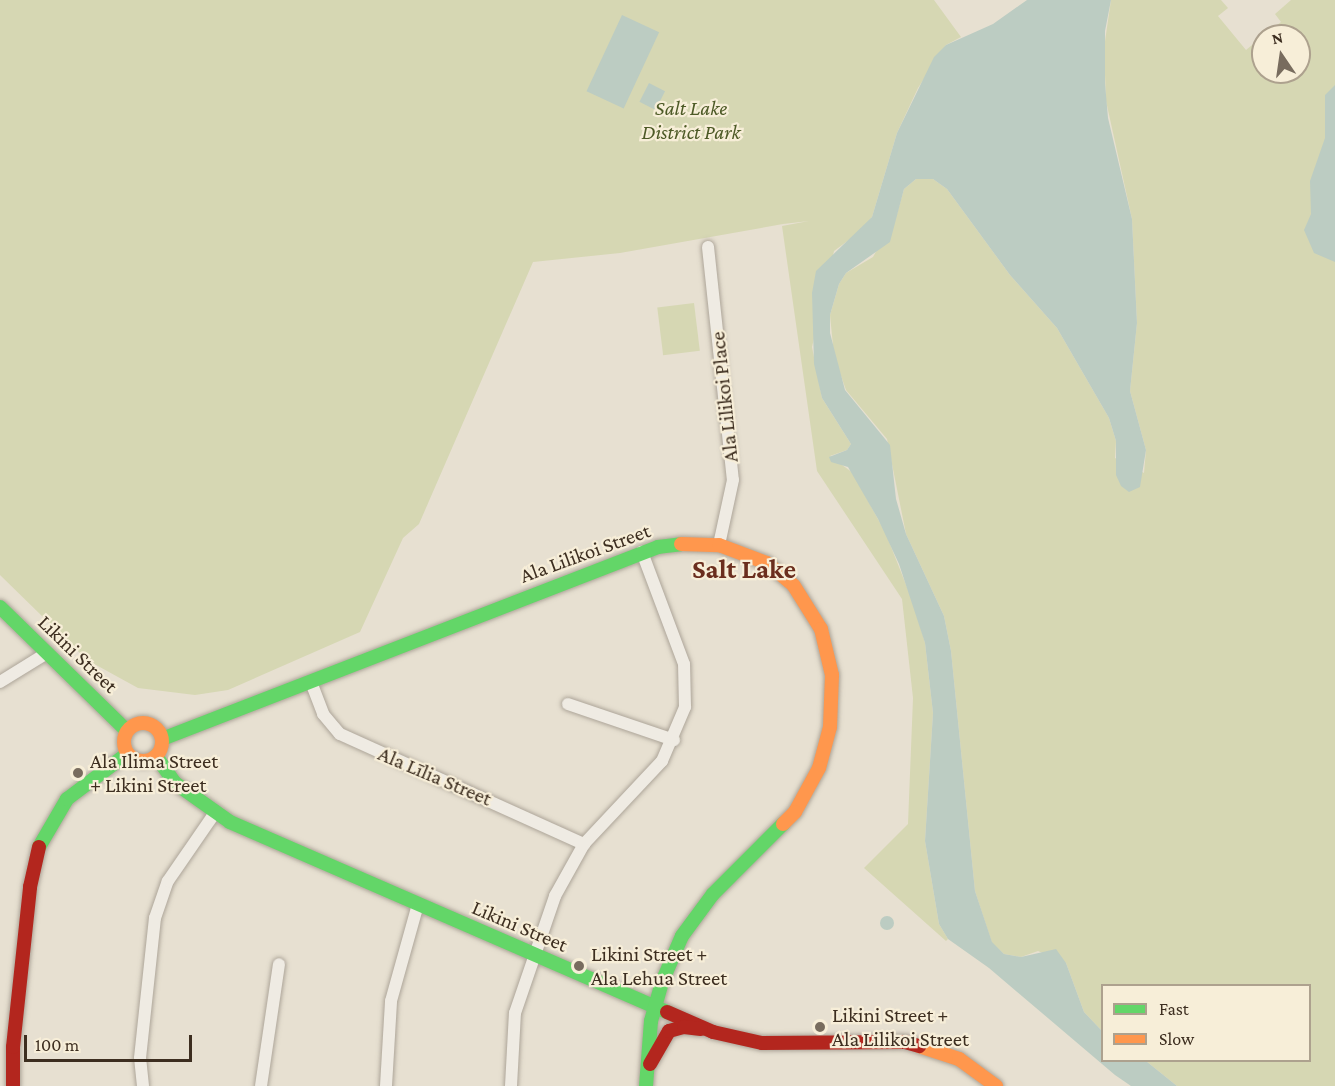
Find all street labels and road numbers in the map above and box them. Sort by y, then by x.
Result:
street label: Ala Lilikoi Place [705,330,743,464]
street label: Ala Lilikoi Street [516,518,654,588]
street label: Likini Street [33,610,123,698]
street label: Ala Līlia Street [374,741,496,811]
street label: Likini Street [468,895,572,957]

